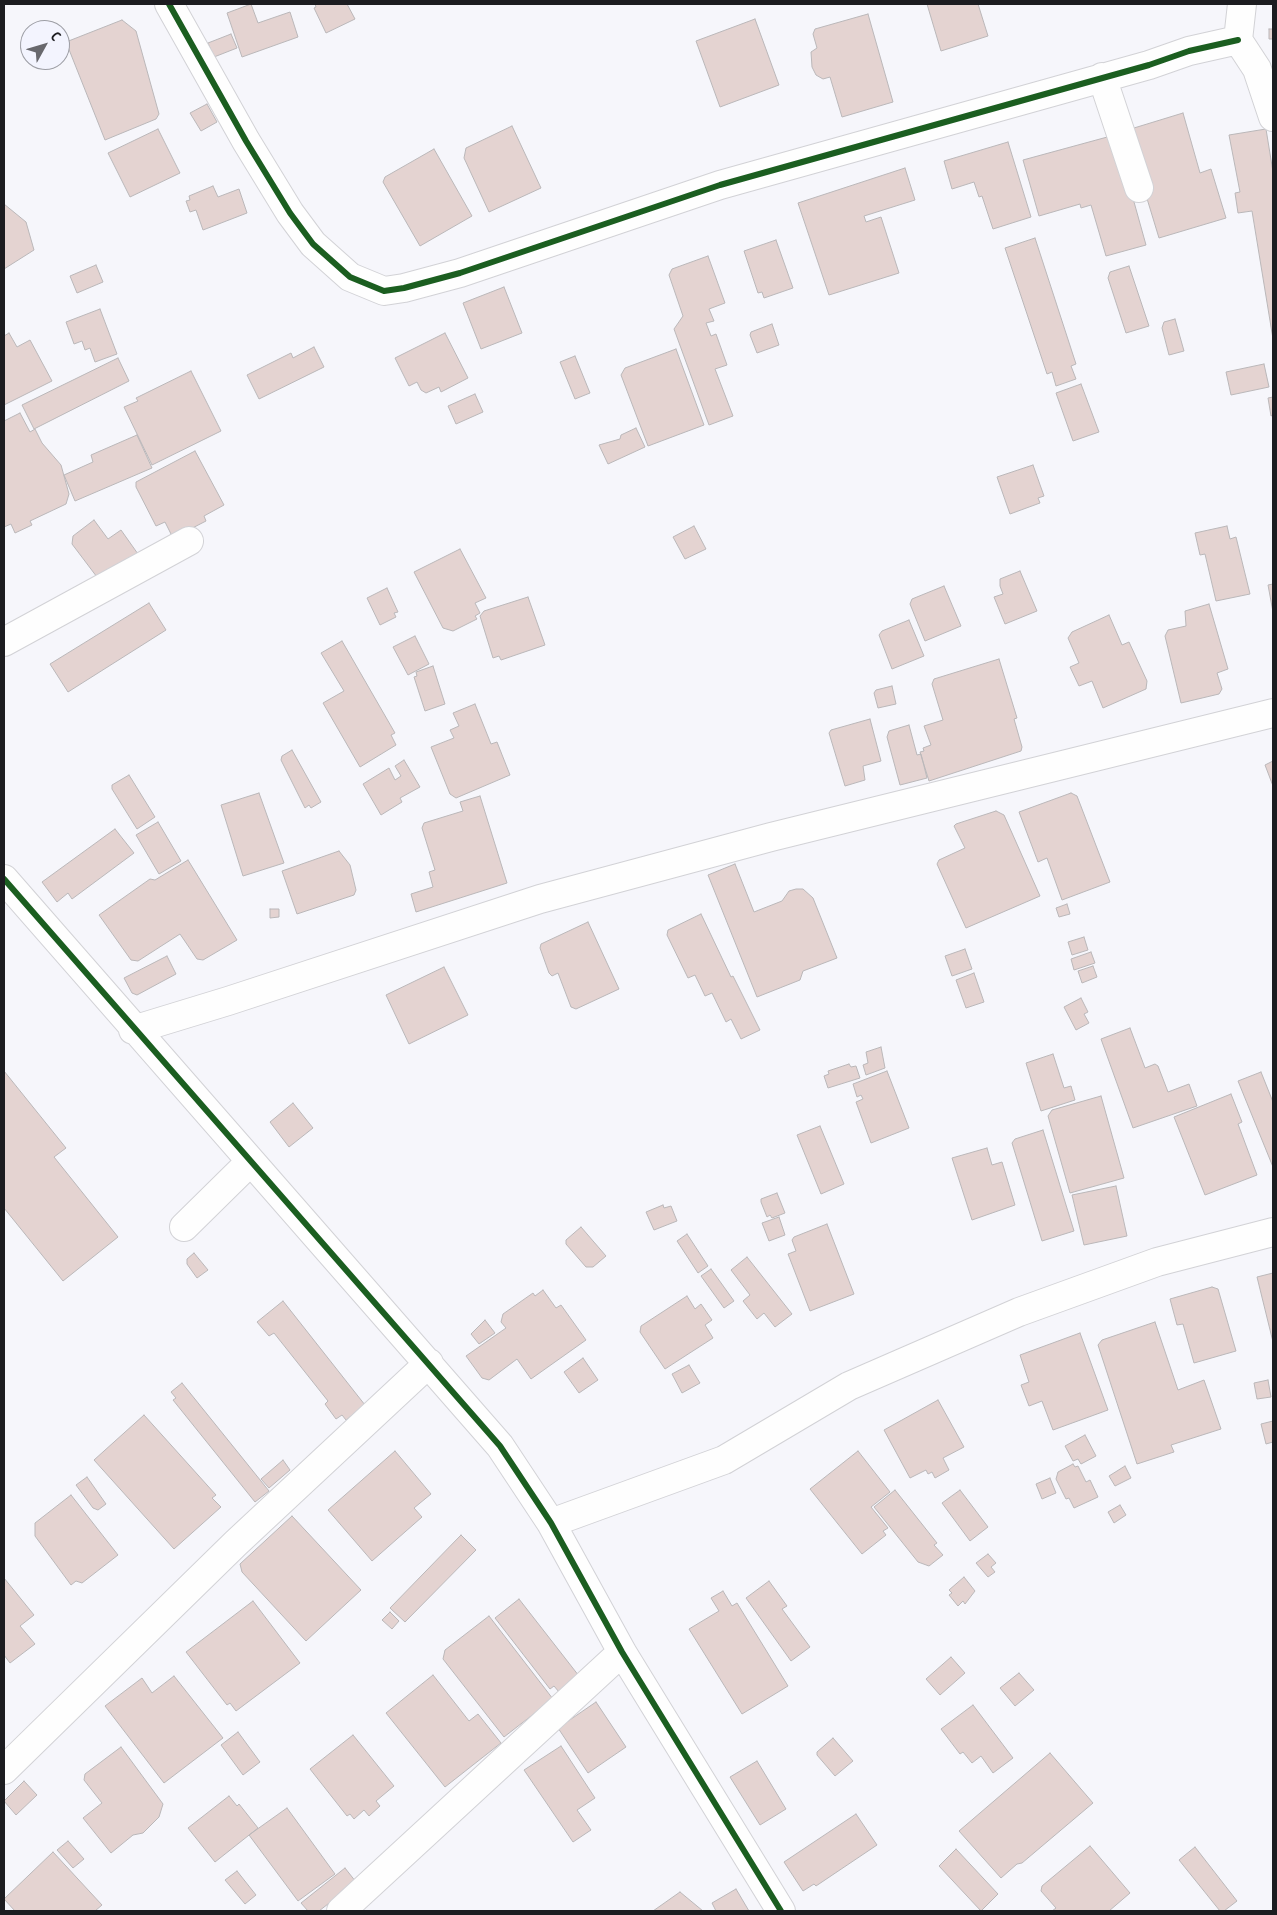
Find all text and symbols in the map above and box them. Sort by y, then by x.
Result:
north arrow [20,20,70,70]
text: С [47,28,65,44]

